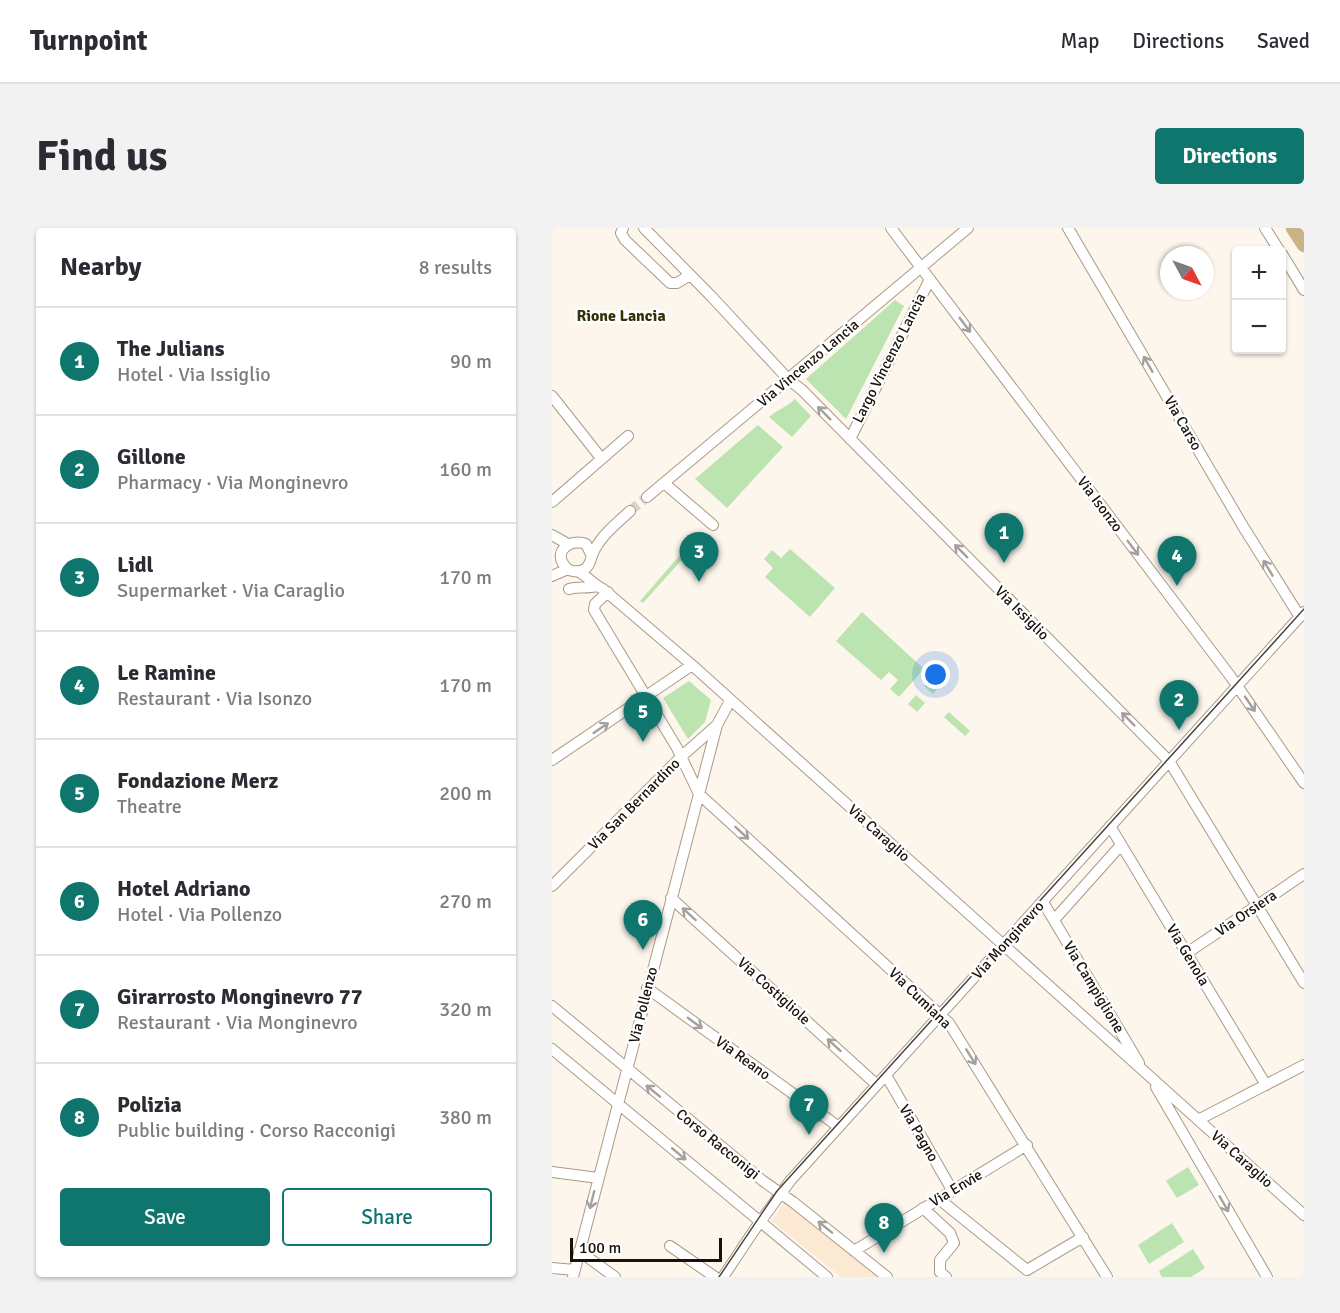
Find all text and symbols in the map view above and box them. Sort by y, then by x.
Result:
text: Turnpoint [30,24,147,58]
text: Map [1061,28,1099,54]
text: Directions [1132,28,1224,54]
text: Saved [1257,28,1310,54]
button: Directions [1155,128,1304,184]
text: Find us [36,131,167,182]
north arrow [1160,246,1214,300]
map controls [1232,246,1286,354]
button: + [1232,246,1286,300]
text: Nearby [60,251,141,283]
text: 8 results [419,255,492,280]
street label: Largo Vincenzo Lancia [848,290,930,426]
button: − [1232,300,1286,354]
district label: Rione Lancia [576,306,666,326]
street label: Via Vincenzo Lancia [754,315,862,411]
one-way arrow [959,317,971,333]
text: The Julians [117,335,225,362]
text: 1 [74,349,85,374]
text: 90 m [450,349,492,374]
one-way arrow [1141,356,1153,373]
text: Hotel · Via Issiglio [117,362,271,387]
street label: Via Carso [1160,393,1206,454]
one-way arrow [817,405,831,420]
text: Gillone [117,443,186,470]
text: 2 [74,457,85,482]
text: 160 m [439,457,492,482]
text: Pharmacy · Via Monginevro [117,470,348,495]
street label: Via Isonzo [1073,473,1127,535]
pin: 1 [984,514,1024,563]
pin: 3 [680,532,718,582]
pin: 4 [1158,536,1196,586]
one-way arrow [1127,539,1140,555]
one-way arrow [954,544,969,559]
text: Lidl [117,551,153,578]
one-way arrow [1262,560,1274,577]
text: 3 [74,565,85,590]
text: 170 m [439,565,492,590]
text: Supermarket · Via Caraglio [117,578,345,603]
street label: Via Issiglio [991,582,1053,644]
text: Le Ramine [117,659,216,686]
your location [921,660,950,689]
text: 4 [74,673,85,698]
text: 170 m [439,673,492,698]
pin: 2 [1160,680,1198,730]
text: Restaurant · Via Isonzo [117,686,312,711]
pin: 5 [624,692,662,742]
one-way arrow [1244,695,1256,711]
one-way arrow [1121,712,1136,727]
one-way arrow [592,722,608,734]
street label: Via San Bernardino [584,754,684,854]
text: Fondazione Merz [117,767,278,794]
text: 5 [74,781,85,806]
text: 200 m [439,781,492,806]
text: Theatre [117,794,182,819]
street label: Via Caraglio [844,800,914,866]
one-way arrow [735,826,750,840]
text: Hotel Adriano [117,875,250,902]
street label: Via Orsiera [1212,886,1280,940]
text: 6 [74,889,85,914]
text: 270 m [439,889,492,914]
street label: Via Monginevro [968,897,1048,983]
pin: 6 [624,900,662,950]
text: Hotel · Via Pollenzo [117,902,282,927]
one-way arrow [682,907,697,921]
street label: Via Genola [1163,921,1213,989]
street label: Via Campiglione [1060,938,1128,1036]
street label: Via Costigliole [734,953,814,1029]
street label: Via Cumiana [885,964,955,1032]
street label: Via Pollenzo [625,965,661,1045]
text: Girarrosto Monginevro 77 [117,983,363,1010]
text: 7 [74,997,85,1022]
text: 320 m [439,997,492,1022]
text: Restaurant · Via Monginevro [117,1010,358,1035]
one-way arrow [686,1017,702,1029]
street label: Via Reano [712,1032,774,1084]
one-way arrow [827,1038,842,1052]
one-way arrow [965,1048,977,1065]
one-way arrow [646,1084,661,1098]
pin: 7 [790,1086,828,1135]
text: Polizia [117,1091,182,1118]
street label: Via Pagno [895,1101,943,1165]
text: 8 [74,1105,85,1130]
text: 380 m [439,1105,492,1130]
street label: Corso Racconigi [673,1105,763,1183]
text: Public building · Corso Racconigi [117,1118,396,1143]
street label: Via Caraglio [1207,1126,1277,1192]
one-way arrow [671,1147,686,1161]
street label: Via Envie [926,1165,986,1211]
button: Save [60,1188,270,1246]
button: Share [282,1188,492,1246]
one-way arrow [586,1190,598,1209]
one-way arrow [1218,1195,1230,1212]
pin: 8 [864,1204,904,1253]
one-way arrow [817,1221,833,1234]
scale bar [570,1235,722,1262]
text: 100 m [579,1238,621,1258]

